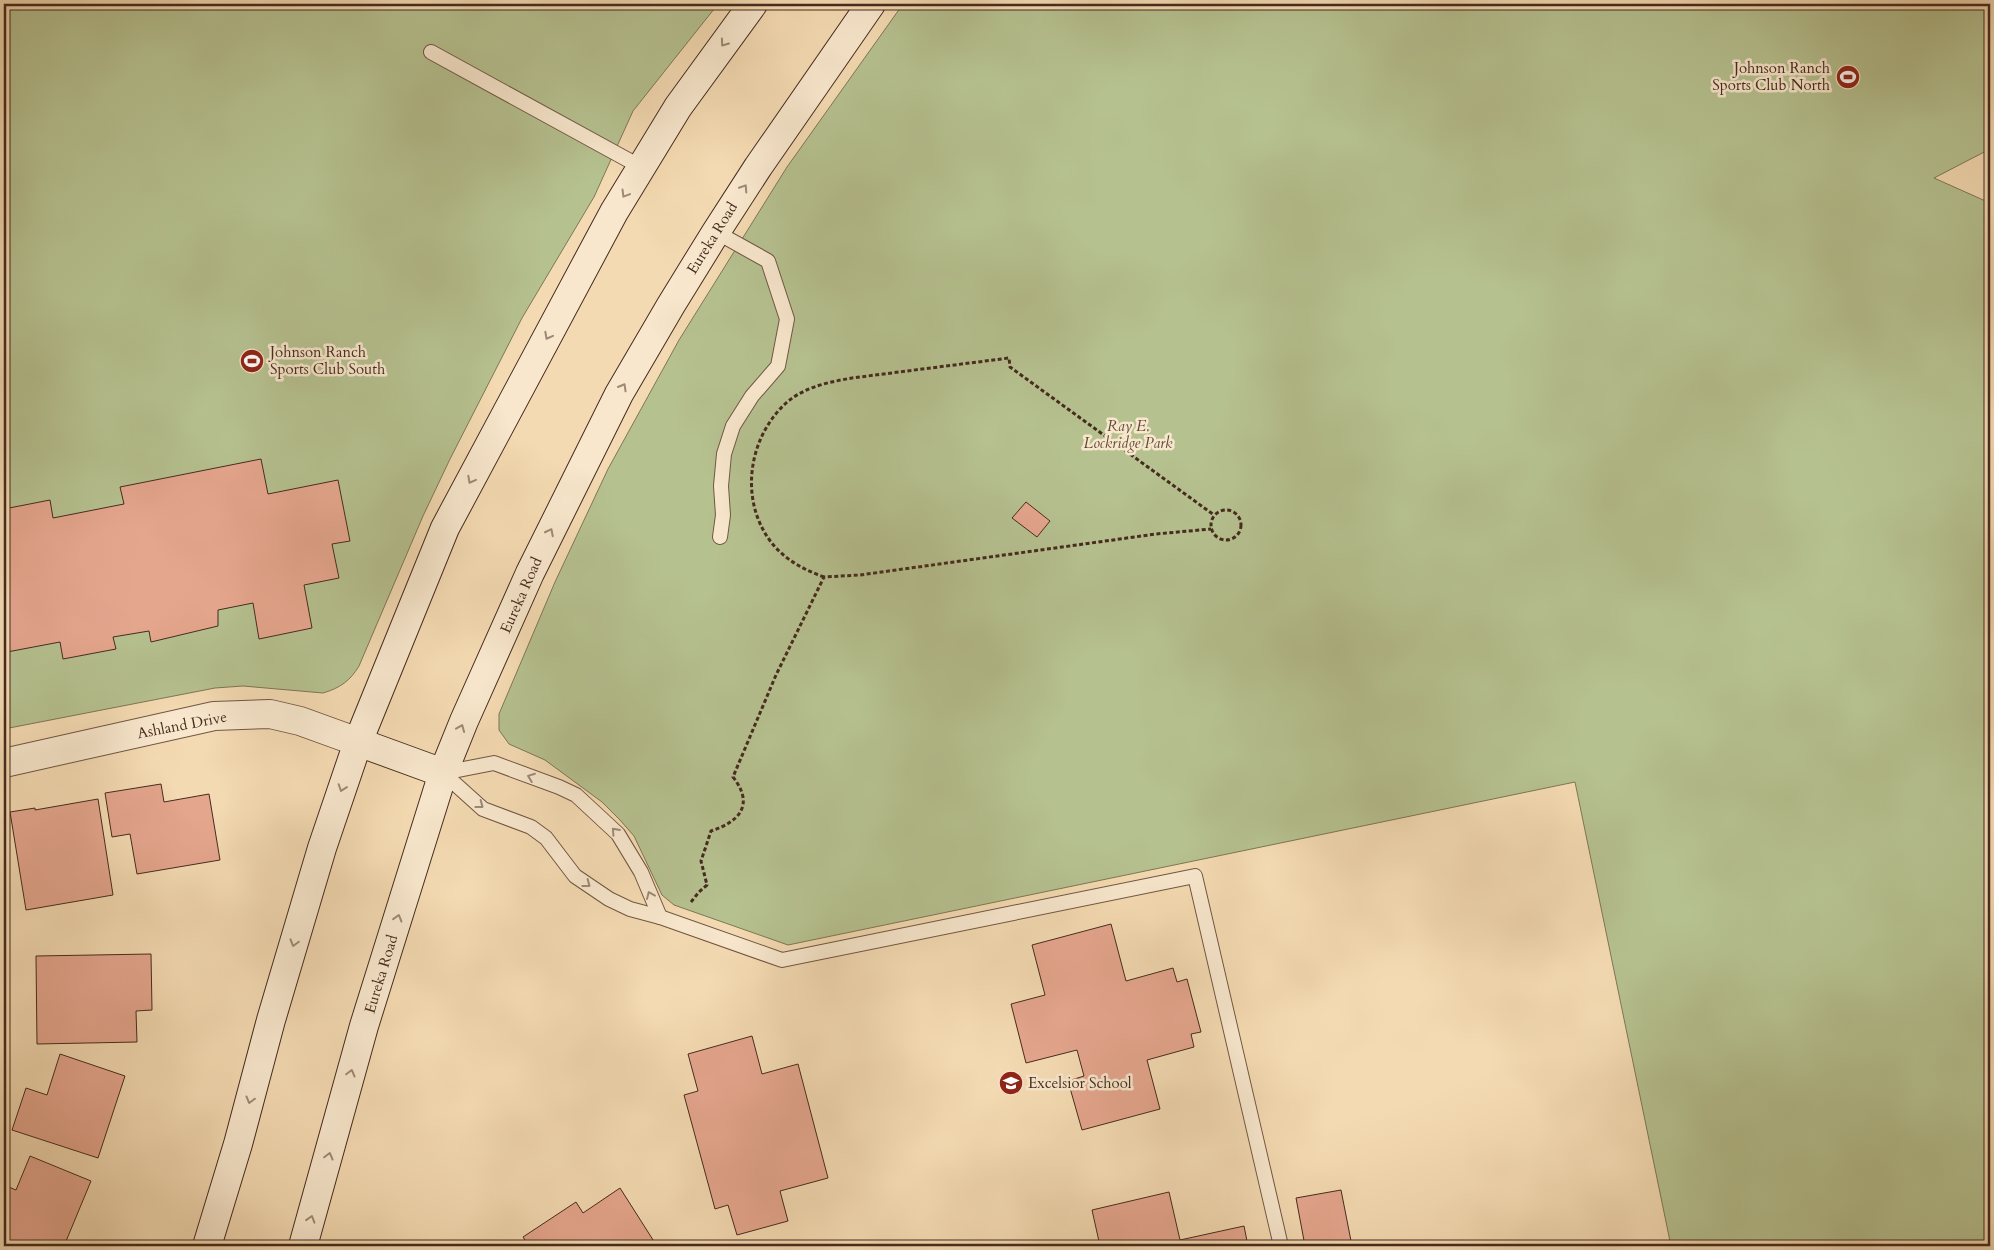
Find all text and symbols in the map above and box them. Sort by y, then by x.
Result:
one-way arrow [721,37,730,47]
place label: Johnson Ranch Sports Club North [1712,58,1831,95]
sports icon: Johnson Ranch Sports Club North [1835,64,1861,90]
one-way arrow [738,185,747,194]
one-way arrow [622,188,632,197]
street label: Eureka Road [682,198,742,278]
one-way arrow [544,331,554,340]
place label: Johnson Ranch Sports Club South [268,342,386,379]
sports icon: Johnson Ranch Sports Club South [239,348,265,374]
one-way arrow [617,383,627,392]
park label: Ray E. Lockridge Park [1083,416,1173,453]
one-way arrow [467,474,477,483]
one-way arrow [544,528,554,537]
street label: Eureka Road [495,554,547,636]
street label: Ashland Drive [135,706,229,744]
one-way arrow [455,724,466,733]
one-way arrow [527,773,536,783]
one-way arrow [338,783,348,792]
one-way arrow [474,799,484,808]
one-way arrow [611,828,620,837]
one-way arrow [581,879,590,887]
one-way arrow [646,891,657,900]
one-way arrow [393,914,403,922]
street label: Eureka Road [360,932,402,1016]
one-way arrow [289,938,299,947]
one-way arrow [346,1070,356,1078]
school or university icon: Excelsior School [998,1070,1024,1096]
place label: Excelsior School [1028,1073,1132,1093]
one-way arrow [245,1095,256,1104]
one-way arrow [323,1152,333,1160]
one-way arrow [305,1215,315,1223]

